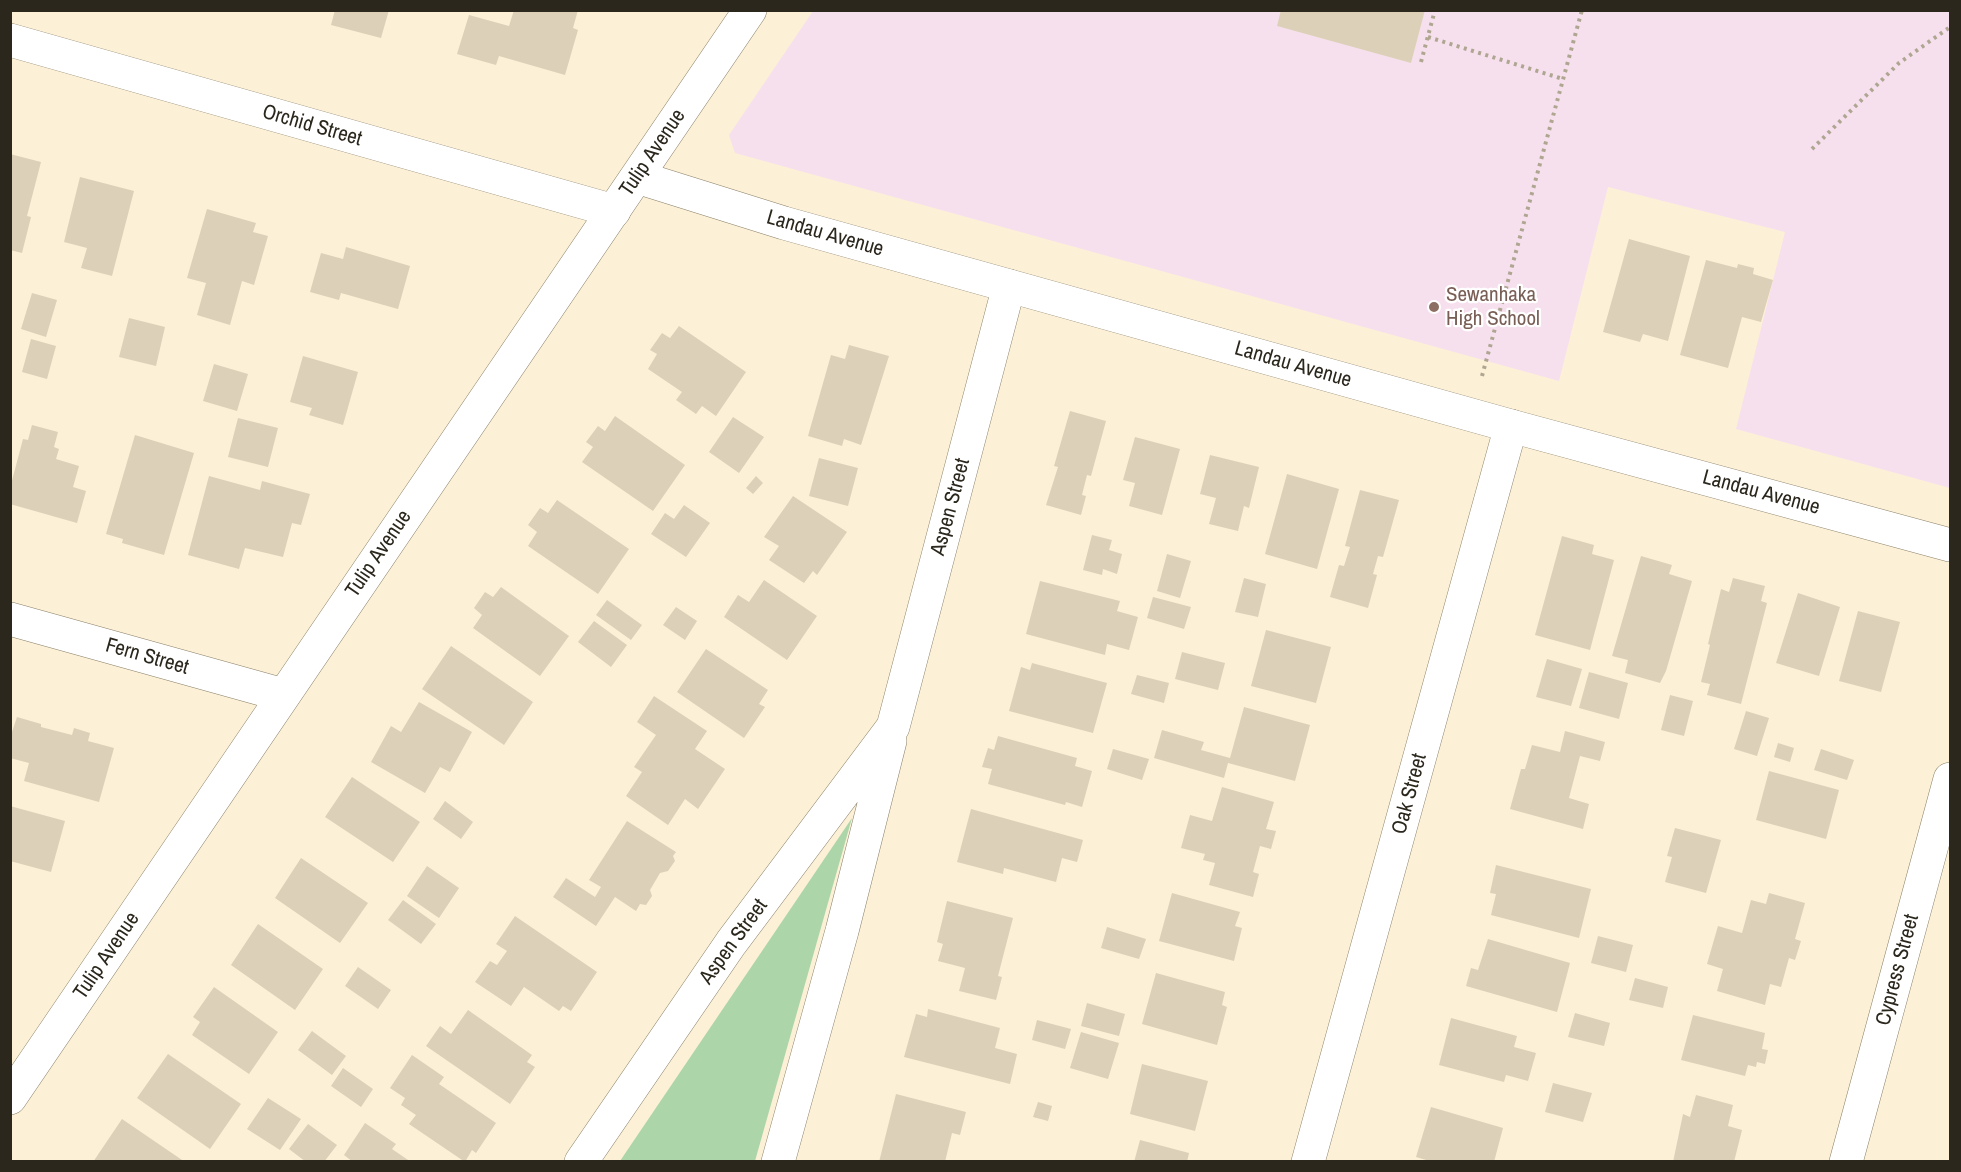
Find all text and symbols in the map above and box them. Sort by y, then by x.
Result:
street label: Orchid Street [259,100,365,152]
street label: Tulip Avenue [615,105,691,201]
street label: Landau Avenue [764,205,886,263]
place label: Sewanhaka High School [1446,282,1540,332]
marker: Sewanhaka High School [1427,300,1441,314]
street label: Landau Avenue [1232,336,1354,394]
street label: Aspen Street [926,456,976,558]
street label: Landau Avenue [1700,465,1822,521]
street label: Tulip Avenue [341,506,417,602]
street label: Fern Street [103,633,191,681]
street label: Oak Street [1387,751,1433,837]
street label: Aspen Street [695,894,773,990]
street label: Tulip Avenue [69,908,145,1004]
street label: Cypress Street [1871,912,1925,1028]

